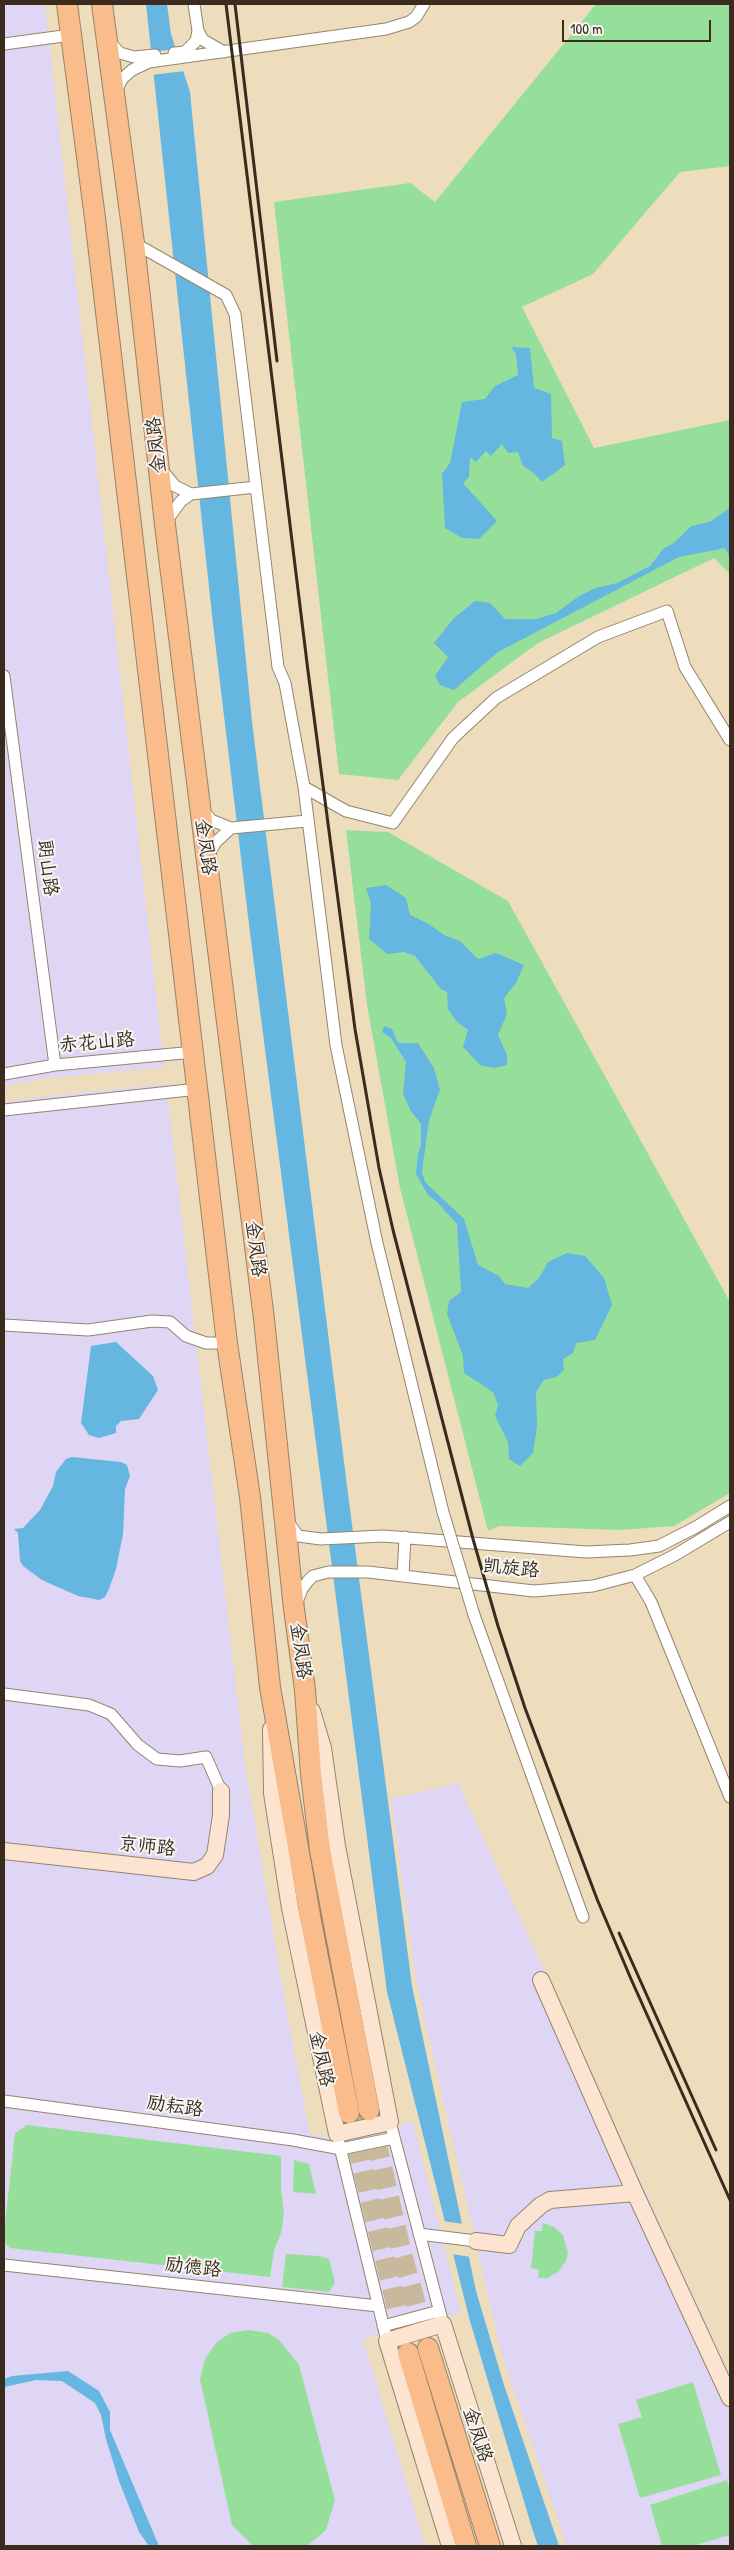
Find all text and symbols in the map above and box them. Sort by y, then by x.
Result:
scale bar [564,10,713,42]
text: 100 m [570,18,603,39]
street label: 金凤路 [143,415,171,475]
street label: 金凤路 [190,817,220,877]
street label: 朗山路 [32,838,62,898]
street label: 赤花山路 [58,1028,136,1058]
street label: 金凤路 [240,1219,270,1279]
street label: 凯旋路 [482,1555,540,1583]
street label: 金凤路 [285,1621,315,1681]
street label: 京师路 [117,1833,177,1861]
street label: 金凤路 [304,2029,338,2089]
street label: 励耘路 [145,2092,205,2122]
street label: 励德路 [163,2254,223,2282]
street label: 金凤路 [457,2404,497,2466]

